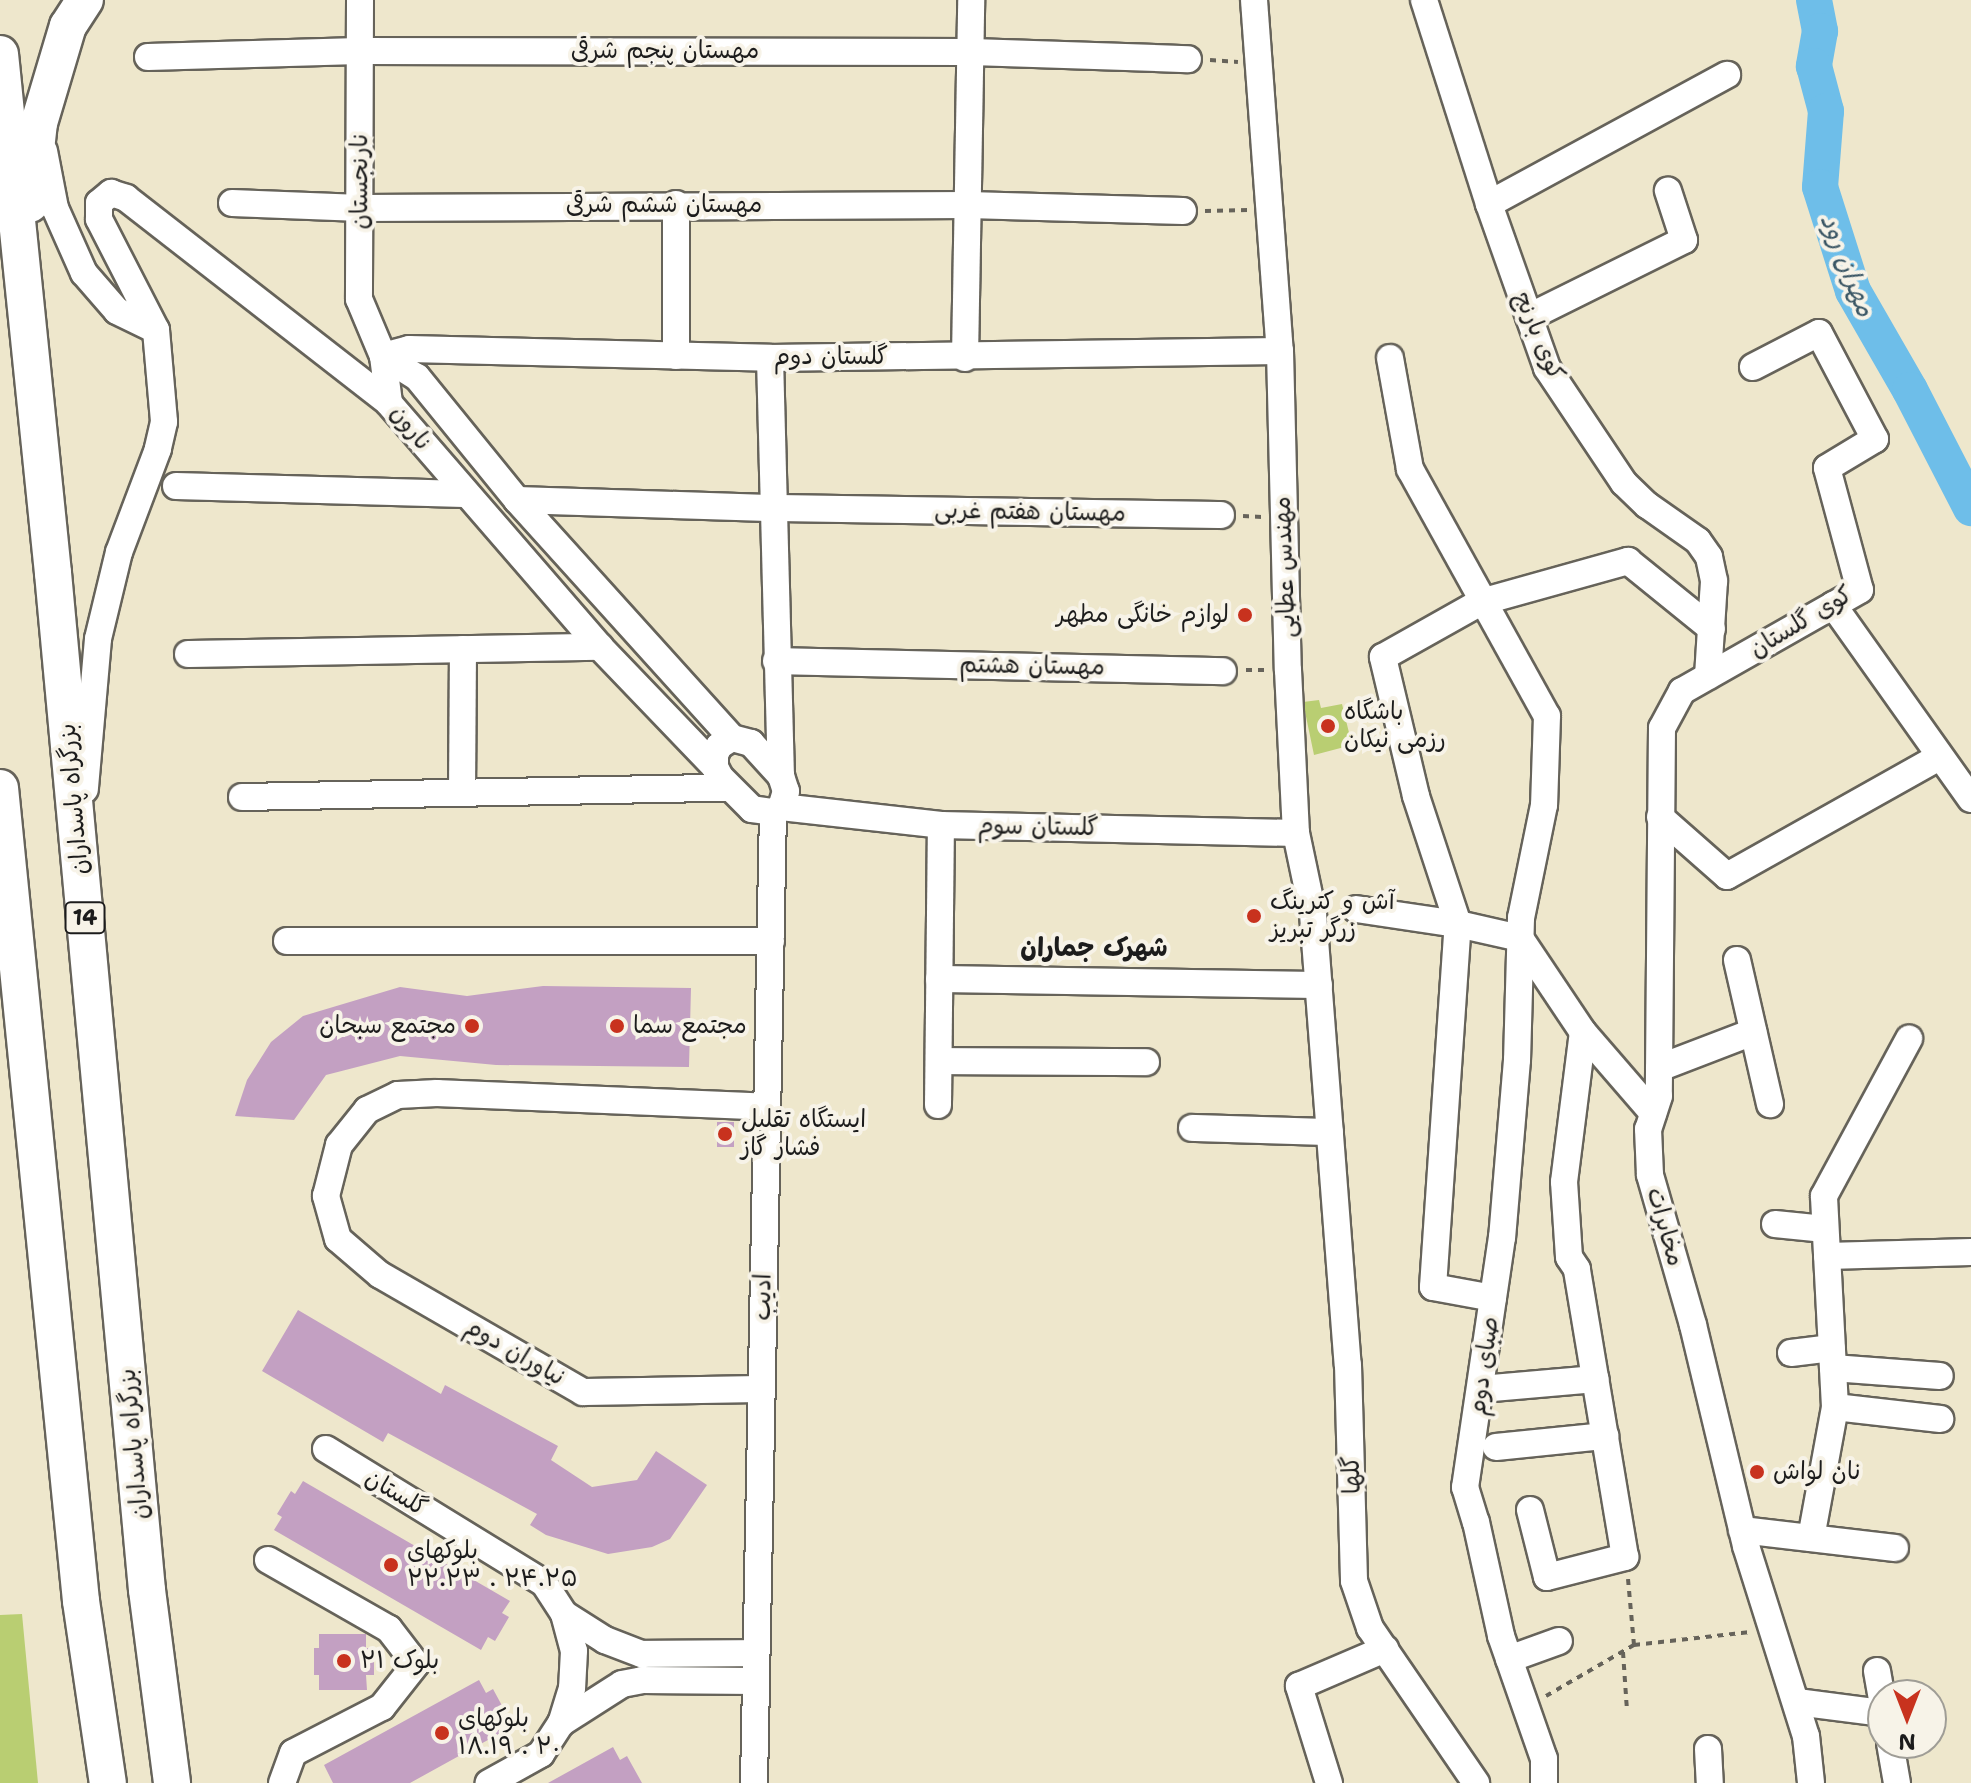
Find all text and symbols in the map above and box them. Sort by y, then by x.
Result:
street label: مهستان پنجم شرقی [571,37,759,65]
street label: نارنجستان [346,133,374,229]
street label: مهستان ششم شرقی [566,191,762,219]
water label: مهران رود [1814,209,1882,321]
street label: کوی بارنج [1508,287,1570,385]
street label: گلستان دوم [774,343,888,371]
street label: نارون [384,399,438,457]
street label: مهستان هفتم غربی [934,496,1126,528]
street label: مهندس عطایی [1268,496,1302,638]
street label: کوی گلستان [1744,580,1858,664]
place label: لوازم خانگی مطهر [1057,601,1229,629]
marker: لوازم خانگی مطهر [1236,606,1254,624]
street label: مهستان هشتم [959,650,1105,682]
place label: باشگاه رزمی نیکان [1344,698,1446,754]
marker: باشگاه رزمی نیکان [1319,717,1337,735]
street label: بزرگراه پاسداران [53,722,95,876]
street label: گلستان سوم [977,812,1099,842]
place label: آش و کترینگ زرگر تبریز [1270,888,1395,944]
road number: 14 [63,900,107,936]
marker: آش و کترینگ زرگر تبریز [1245,907,1263,925]
district label: شهرک جماران [1020,931,1168,963]
place label: مجتمع سبحان [319,1012,456,1040]
place label: مجتمع سما [633,1012,747,1040]
marker: مجتمع سبحان [463,1017,481,1035]
marker: مجتمع سما [608,1017,626,1035]
place label: ایستگاه تقلیل فشار گاز [741,1106,866,1162]
marker: ایستگاه تقلیل فشار گاز [716,1125,734,1143]
street label: مخابرات [1640,1184,1690,1270]
street label: ادیب [748,1273,778,1321]
street label: نیاوران دوم [460,1312,570,1392]
street label: صبای دوم [1463,1315,1505,1417]
street label: بزرگراه پاسداران [113,1367,155,1521]
street label: گلها [1337,1455,1367,1495]
place label: نان لواش [1773,1458,1860,1486]
street label: گلستان [360,1463,432,1523]
marker: نان لواش [1748,1463,1766,1481]
place label: بلوکهای ۲۲.۲۳ . ۲۴.۲۵ [407,1537,577,1593]
marker: بلوکهای ۲۲.۲۳ . ۲۴.۲۵ [382,1556,400,1574]
place label: بلوک ۲۱ [360,1647,439,1675]
marker: بلوک ۲۱ [335,1652,353,1670]
north arrow [1867,1679,1947,1759]
place label: بلوکهای ۱۸.۱۹ . ۲۰ [458,1705,560,1761]
marker: بلوکهای ۱۸.۱۹ . ۲۰ [433,1724,451,1742]
text: N [1898,1727,1916,1756]

